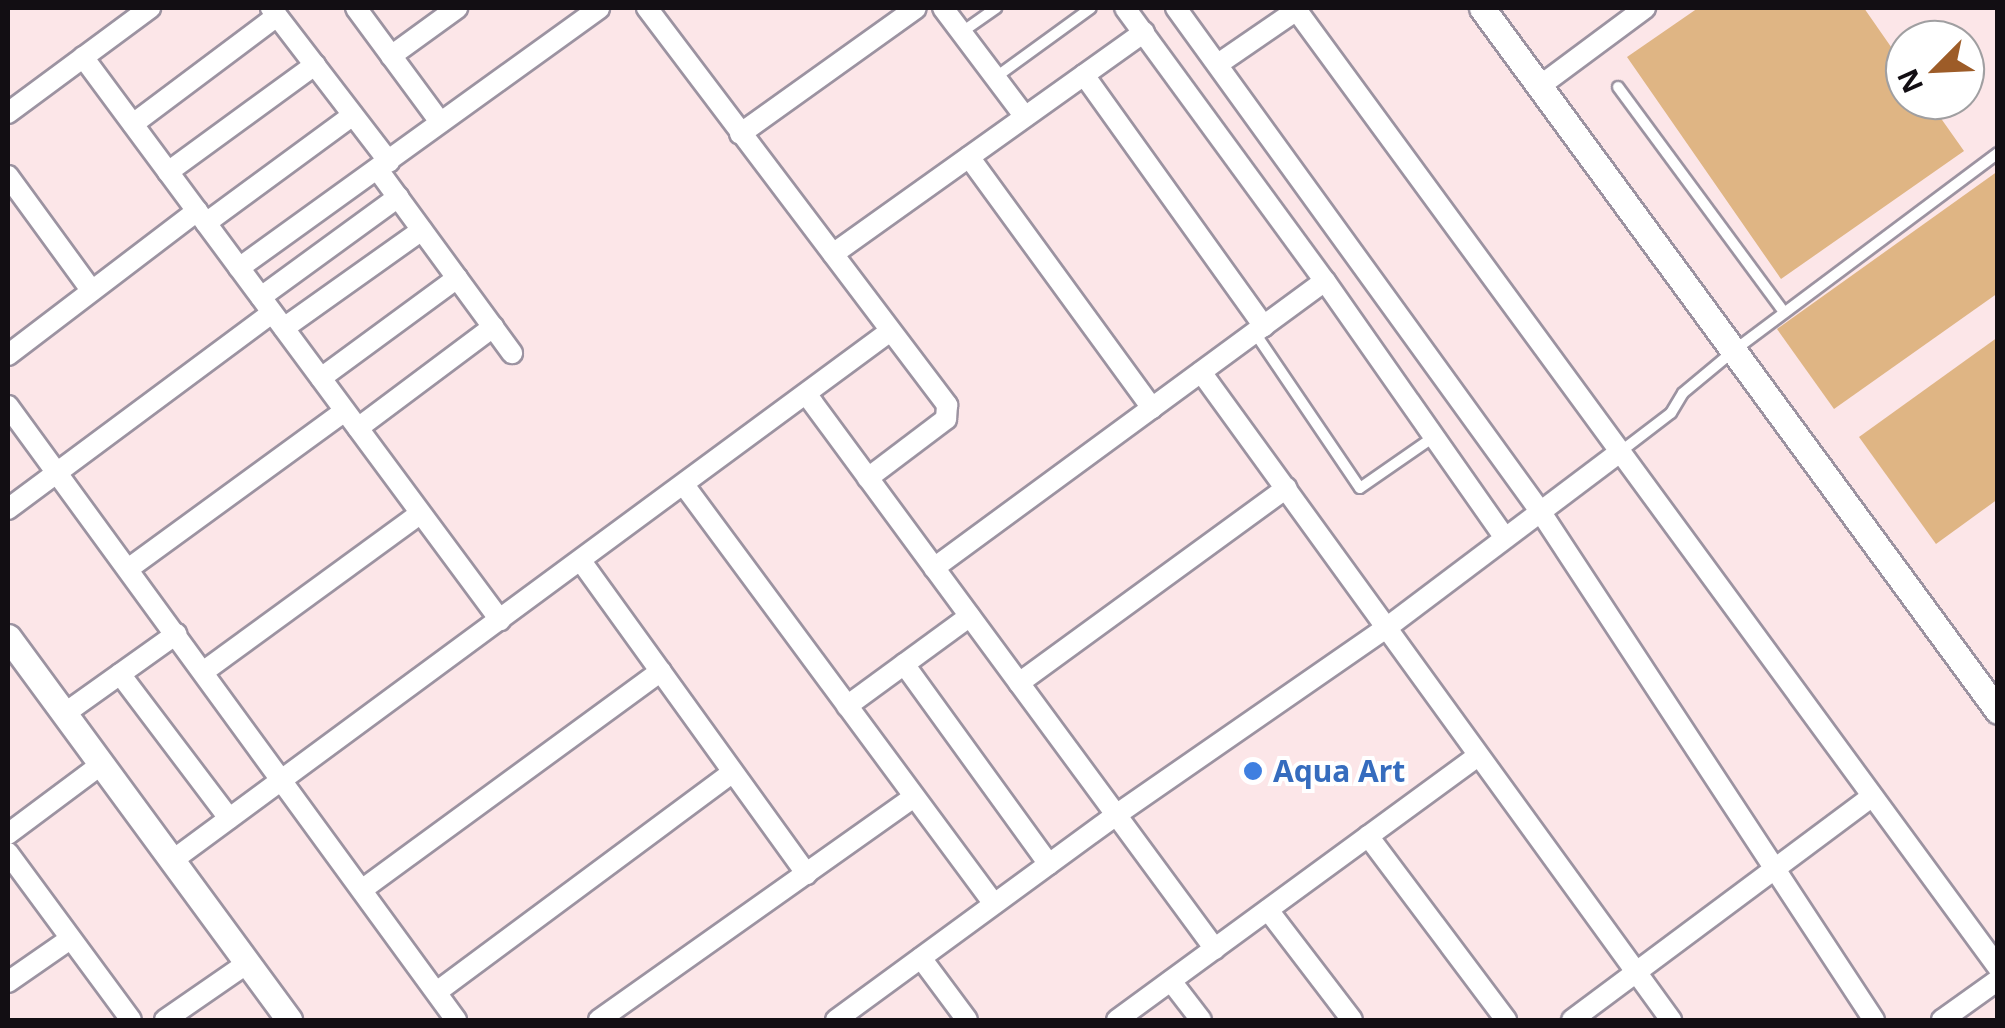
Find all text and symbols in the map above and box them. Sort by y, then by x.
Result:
north arrow [1885,20,1985,120]
text: N [1887,63,1931,100]
place label: Aqua Art [1273,753,1405,789]
marker: Aqua Art [1242,760,1264,782]

